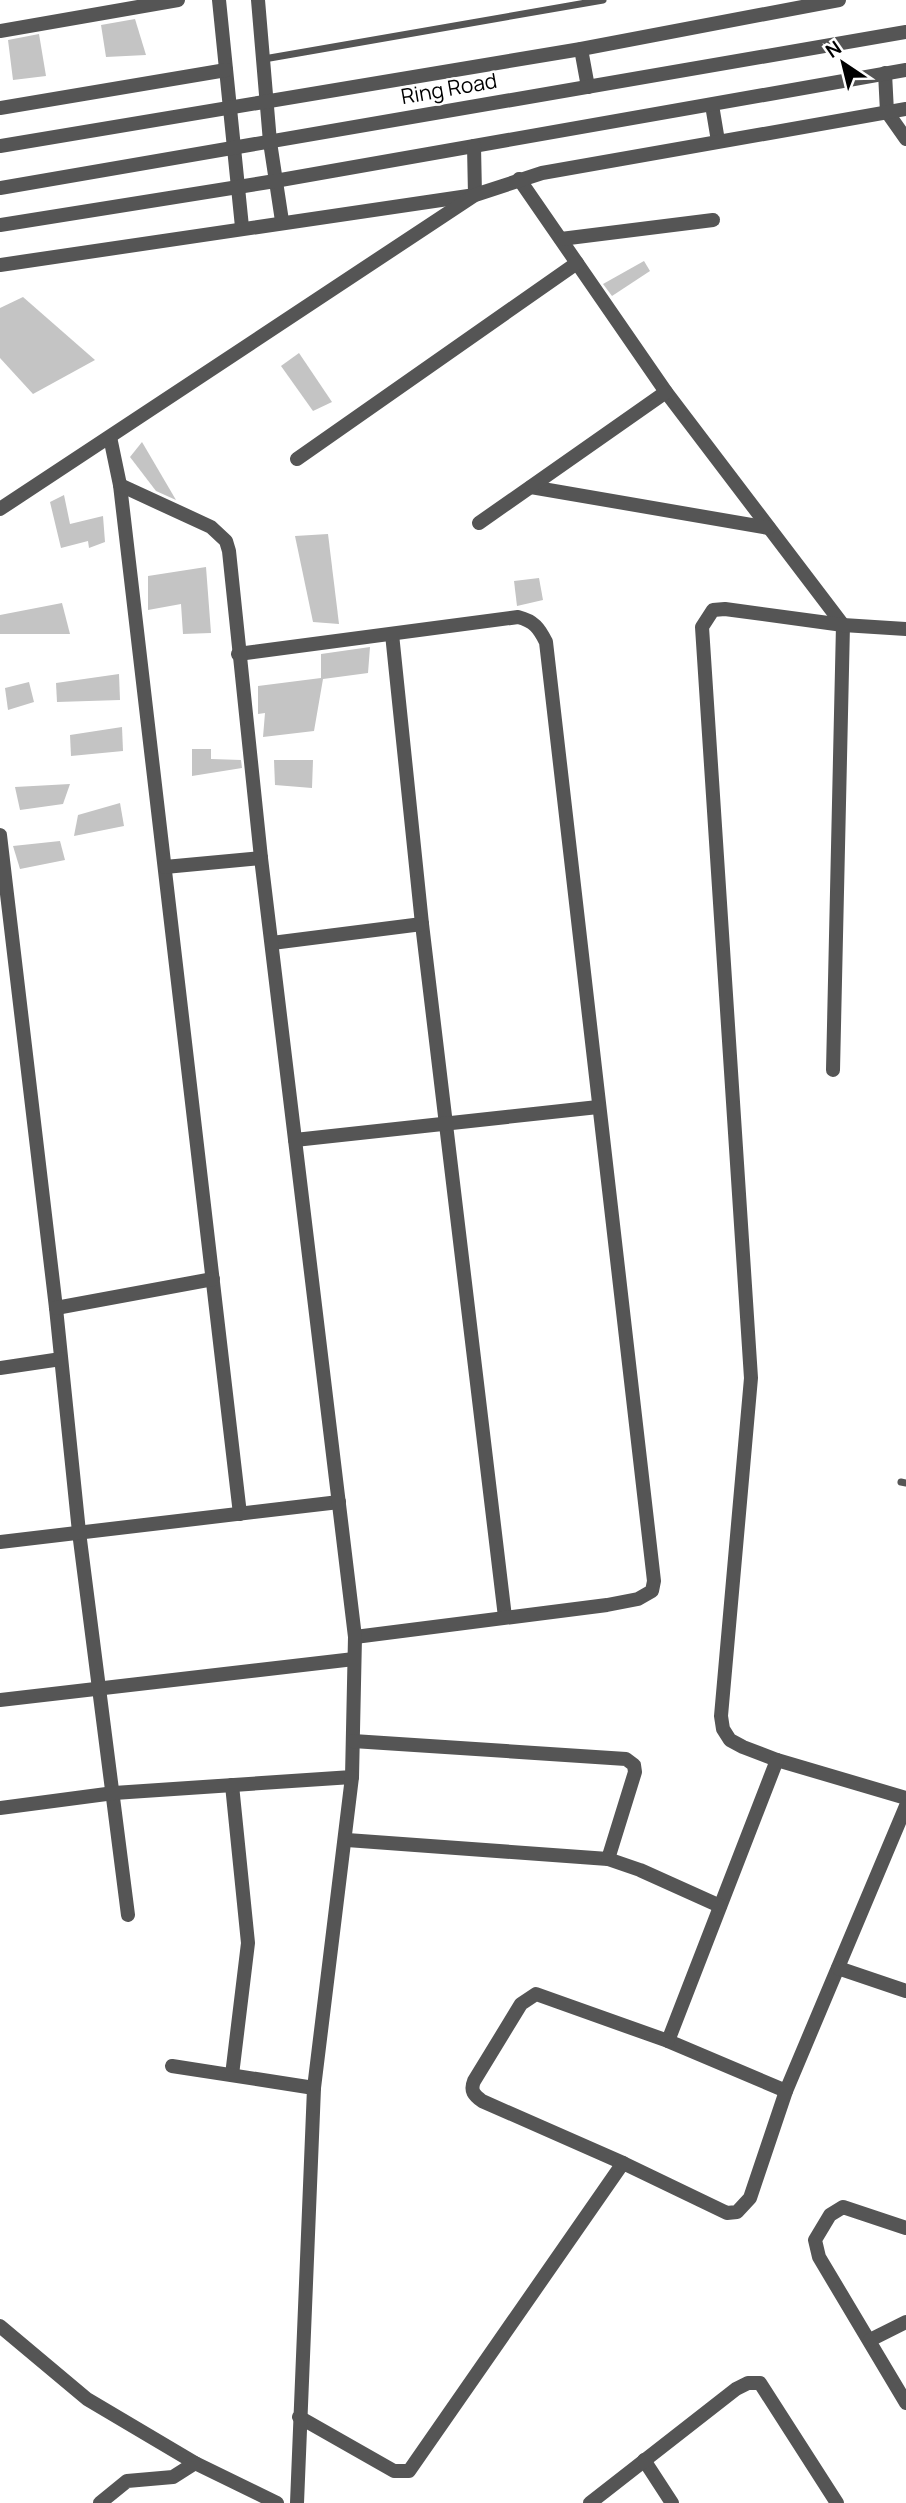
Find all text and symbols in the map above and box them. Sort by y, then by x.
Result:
north arrow [808,28,878,98]
text: N [820,35,846,64]
street label: Ring Road [399,66,499,110]

